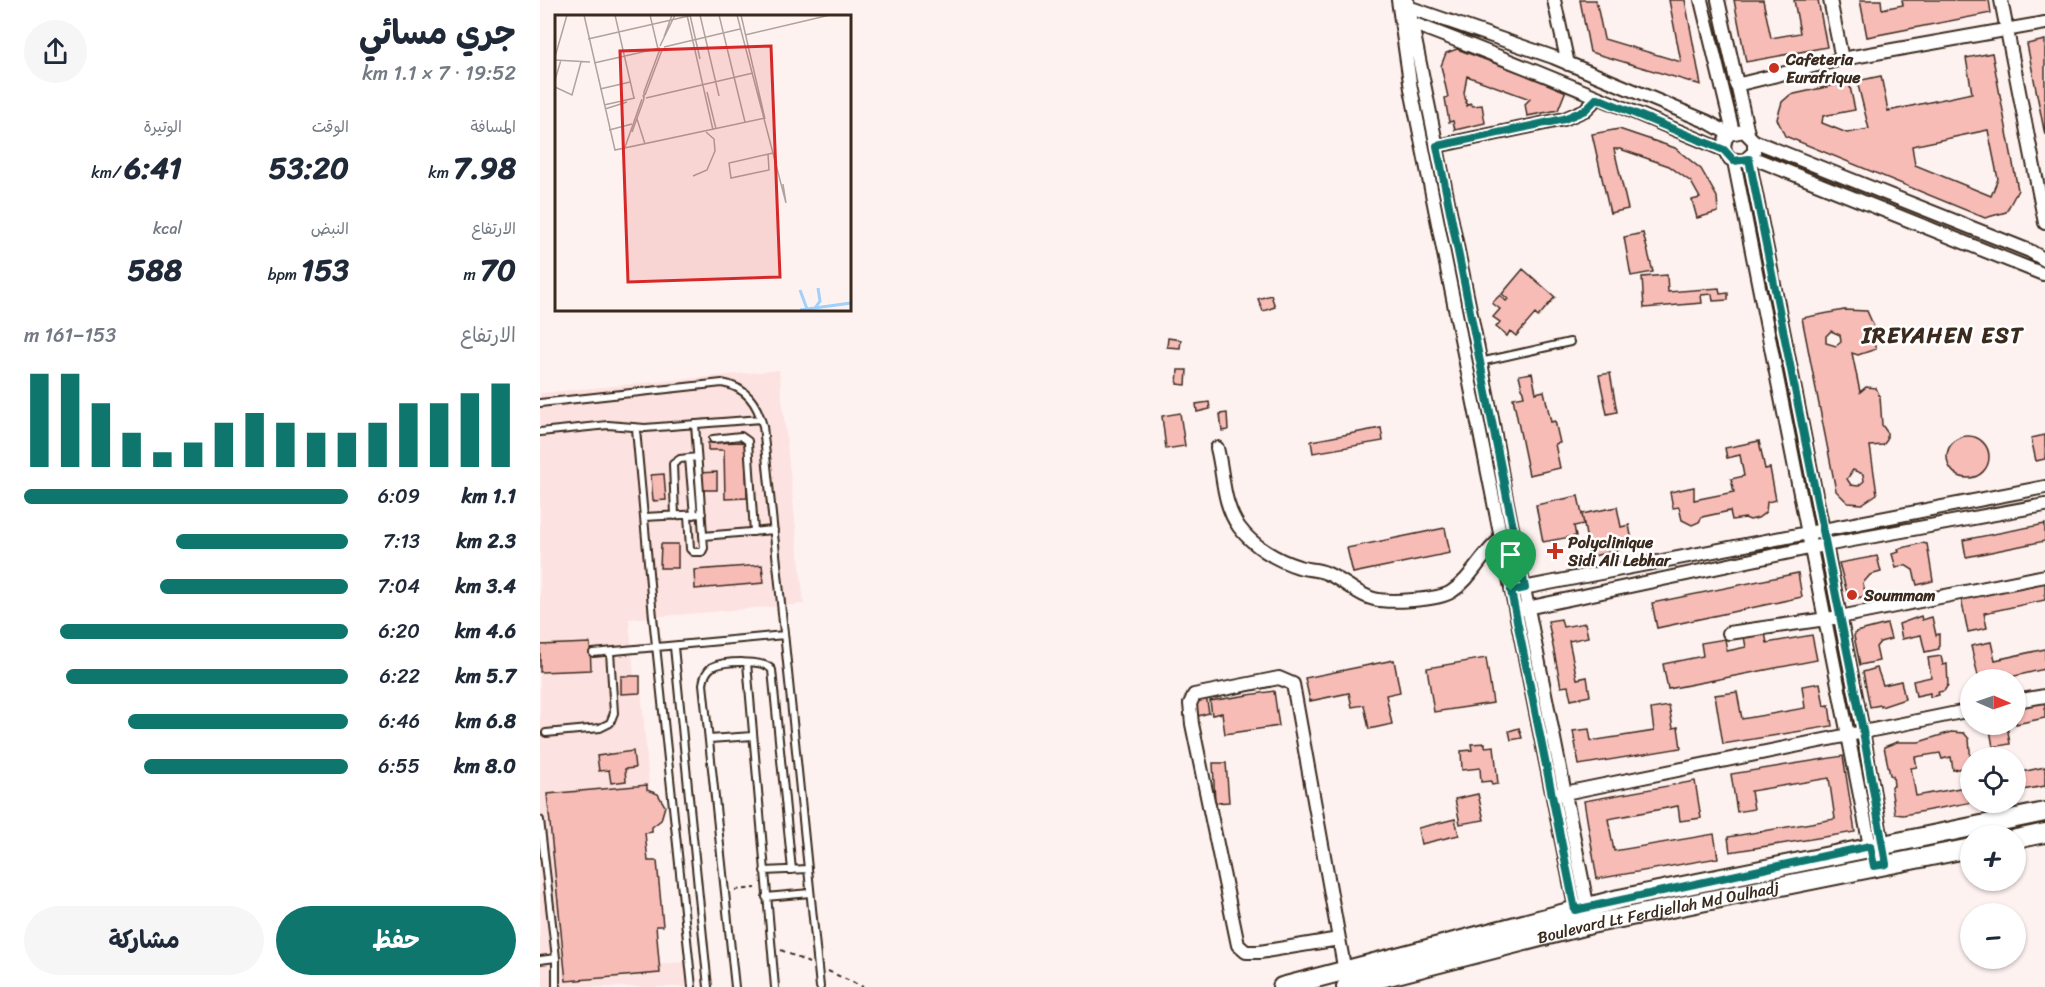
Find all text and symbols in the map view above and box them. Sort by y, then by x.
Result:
text: جري مسائي [359,4,516,62]
inset map [555,15,850,310]
button: share [24,20,87,83]
place label: Cafeteria Eurafrique [1785,45,1861,92]
text: 19:52 · 7 × 1.1 km [362,56,516,91]
marker: Cafeteria Eurafrique [1767,61,1781,75]
text: الوتيرة [143,112,182,141]
text: الوقت [312,112,349,141]
text: المسافة [470,112,516,141]
text: 6:41 [124,141,182,195]
text: 53:20 [269,141,349,195]
text: 7.98 [453,141,516,195]
text: /km [91,158,124,187]
text: km [428,158,453,187]
text: kcal [153,214,182,243]
text: النبض [311,214,349,243]
text: الارتفاع [471,214,516,243]
text: 588 [127,243,182,297]
text: 153 [301,243,349,297]
text: 70 [480,243,516,297]
text: bpm [268,260,301,289]
text: m [463,260,480,289]
district label: IREYAHEN EST [1861,316,2024,355]
text: 153–161 m [24,318,116,353]
text: الارتفاع [460,318,516,353]
text: 6:09 [378,479,420,514]
text: 1.1 km [462,479,516,514]
text: 7:13 [383,524,420,559]
text: 2.3 km [456,524,516,559]
place label: Polyclinique Sidi Ali Lebhar [1567,528,1672,575]
pin [1485,529,1536,591]
icon: arrive [1494,538,1527,571]
marker: Polyclinique Sidi Ali Lebhar [1546,542,1564,560]
text: 7:04 [377,569,420,604]
text: 3.4 km [455,569,516,604]
place label: Soummam [1863,581,1936,610]
marker: Soummam [1845,588,1859,602]
text: 6:20 [378,614,420,649]
text: 4.6 km [455,614,516,649]
text: 6:22 [380,659,420,694]
text: 5.7 km [455,659,516,694]
north arrow [1960,669,2026,735]
map controls [1960,669,2026,969]
text: 6:46 [379,704,420,739]
text: 6.8 km [455,704,516,739]
button: locate [1960,747,2026,813]
text: 6:55 [378,749,420,784]
text: 8.0 km [454,749,516,784]
button: + [1960,825,2026,891]
street label: Boulevard Lt Ferdjellah Md Oulhadj [1534,873,1782,952]
button: − [1960,903,2026,969]
button: مشاركة [24,906,264,975]
button: حفظ [276,906,516,975]

